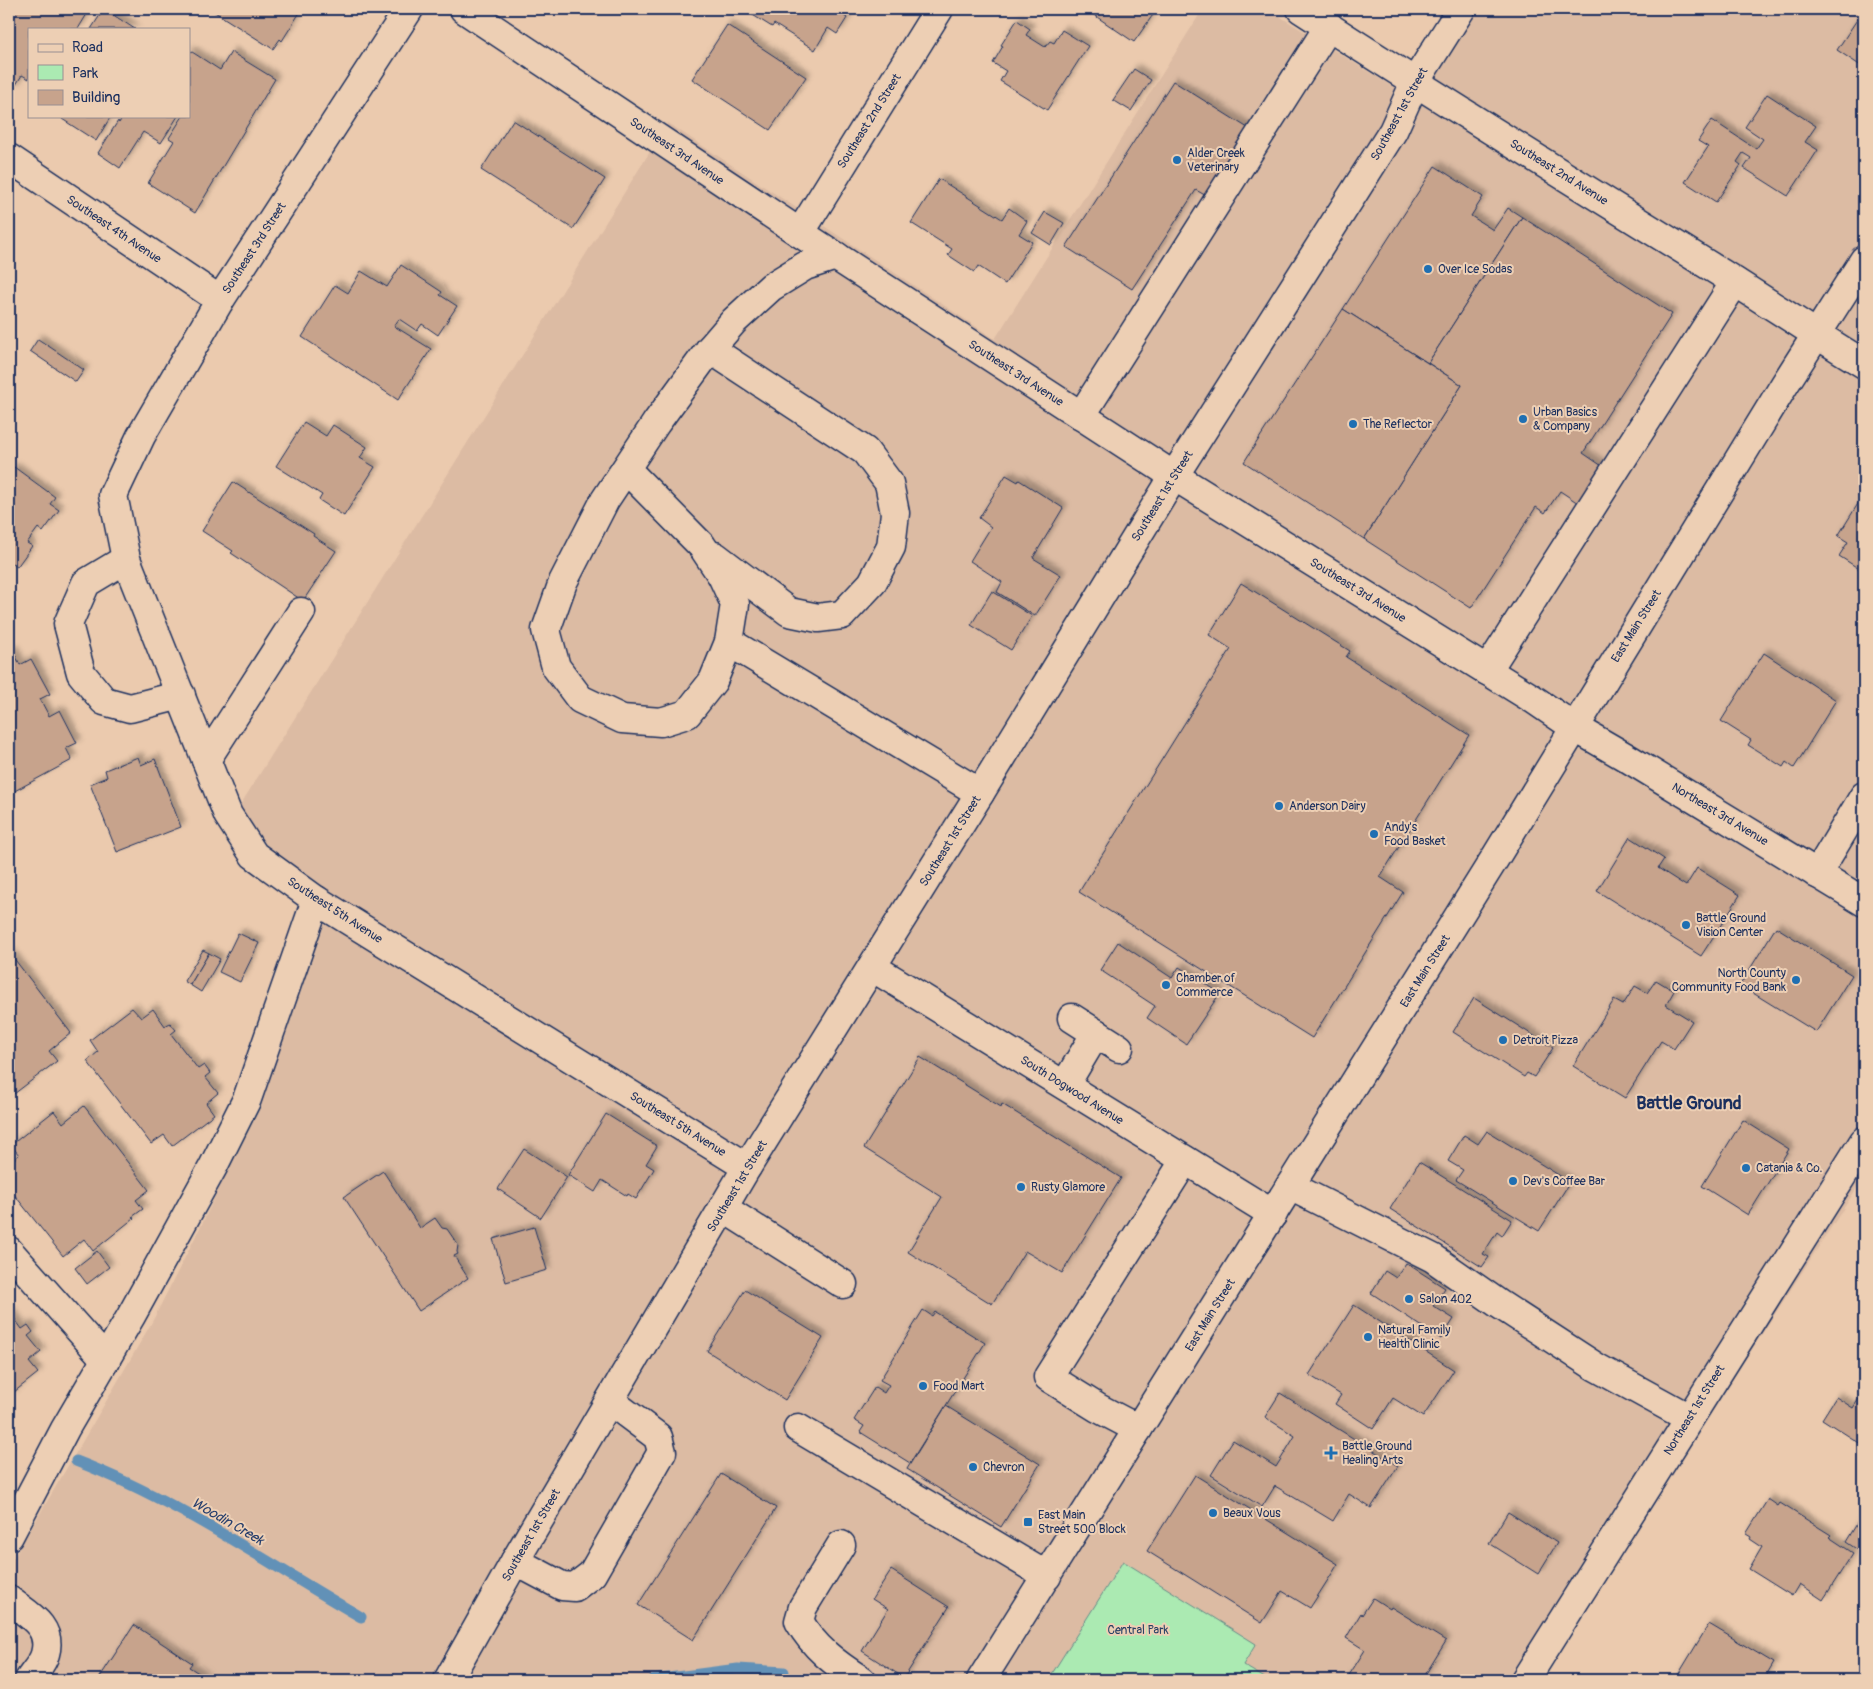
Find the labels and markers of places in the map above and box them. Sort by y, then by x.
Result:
place label: Alder Creek Veterinary [1187,146,1245,175]
marker: Alder Creek Veterinary [1171,154,1183,166]
place label: Over Ice Sodas [1438,262,1513,277]
marker: Over Ice Sodas [1422,263,1434,275]
place label: Urban Basics & Company [1533,405,1598,434]
marker: Urban Basics & Company [1517,413,1529,425]
place label: The Reflector [1363,417,1433,432]
marker: The Reflector [1347,418,1359,430]
place label: Anderson Dairy [1289,799,1366,814]
marker: Anderson Dairy [1273,800,1285,812]
place label: Andy's Food Basket [1384,820,1446,849]
marker: Andy's Food Basket [1368,828,1380,840]
place label: Battle Ground Vision Center [1696,911,1766,940]
marker: Battle Ground Vision Center [1680,919,1692,931]
place label: North County Community Food Bank [1672,966,1786,995]
place label: Chamber of Commerce [1176,971,1235,1000]
marker: North County Community Food Bank [1790,974,1802,986]
marker: Chamber of Commerce [1160,979,1172,991]
place label: Detroit Pizza [1513,1033,1579,1048]
marker: Detroit Pizza [1497,1034,1509,1046]
place label: Catania & Co. [1756,1161,1822,1176]
marker: Catania & Co. [1740,1162,1752,1174]
place label: Dev's Coffee Bar [1523,1174,1606,1189]
marker: Dev's Coffee Bar [1507,1175,1519,1187]
place label: Rusty Glamore [1031,1180,1105,1195]
marker: Rusty Glamore [1015,1181,1027,1193]
place label: Salon 402 [1419,1292,1472,1307]
marker: Salon 402 [1403,1293,1415,1305]
place label: Natural Family Health Clinic [1378,1323,1450,1352]
marker: Natural Family Health Clinic [1362,1331,1374,1343]
place label: Food Mart [933,1379,985,1394]
marker: Food Mart [917,1380,929,1392]
place label: Battle Ground Healing Arts [1342,1439,1412,1468]
marker: Battle Ground Healing Arts [1324,1446,1338,1460]
place label: Chevron [983,1460,1025,1475]
marker: Chevron [967,1461,979,1473]
place label: Beaux Vous [1223,1506,1281,1521]
marker: Beaux Vous [1207,1507,1219,1519]
place label: East Main Street 500 Block [1038,1508,1126,1537]
marker: East Main Street 500 Block [1022,1516,1034,1528]

